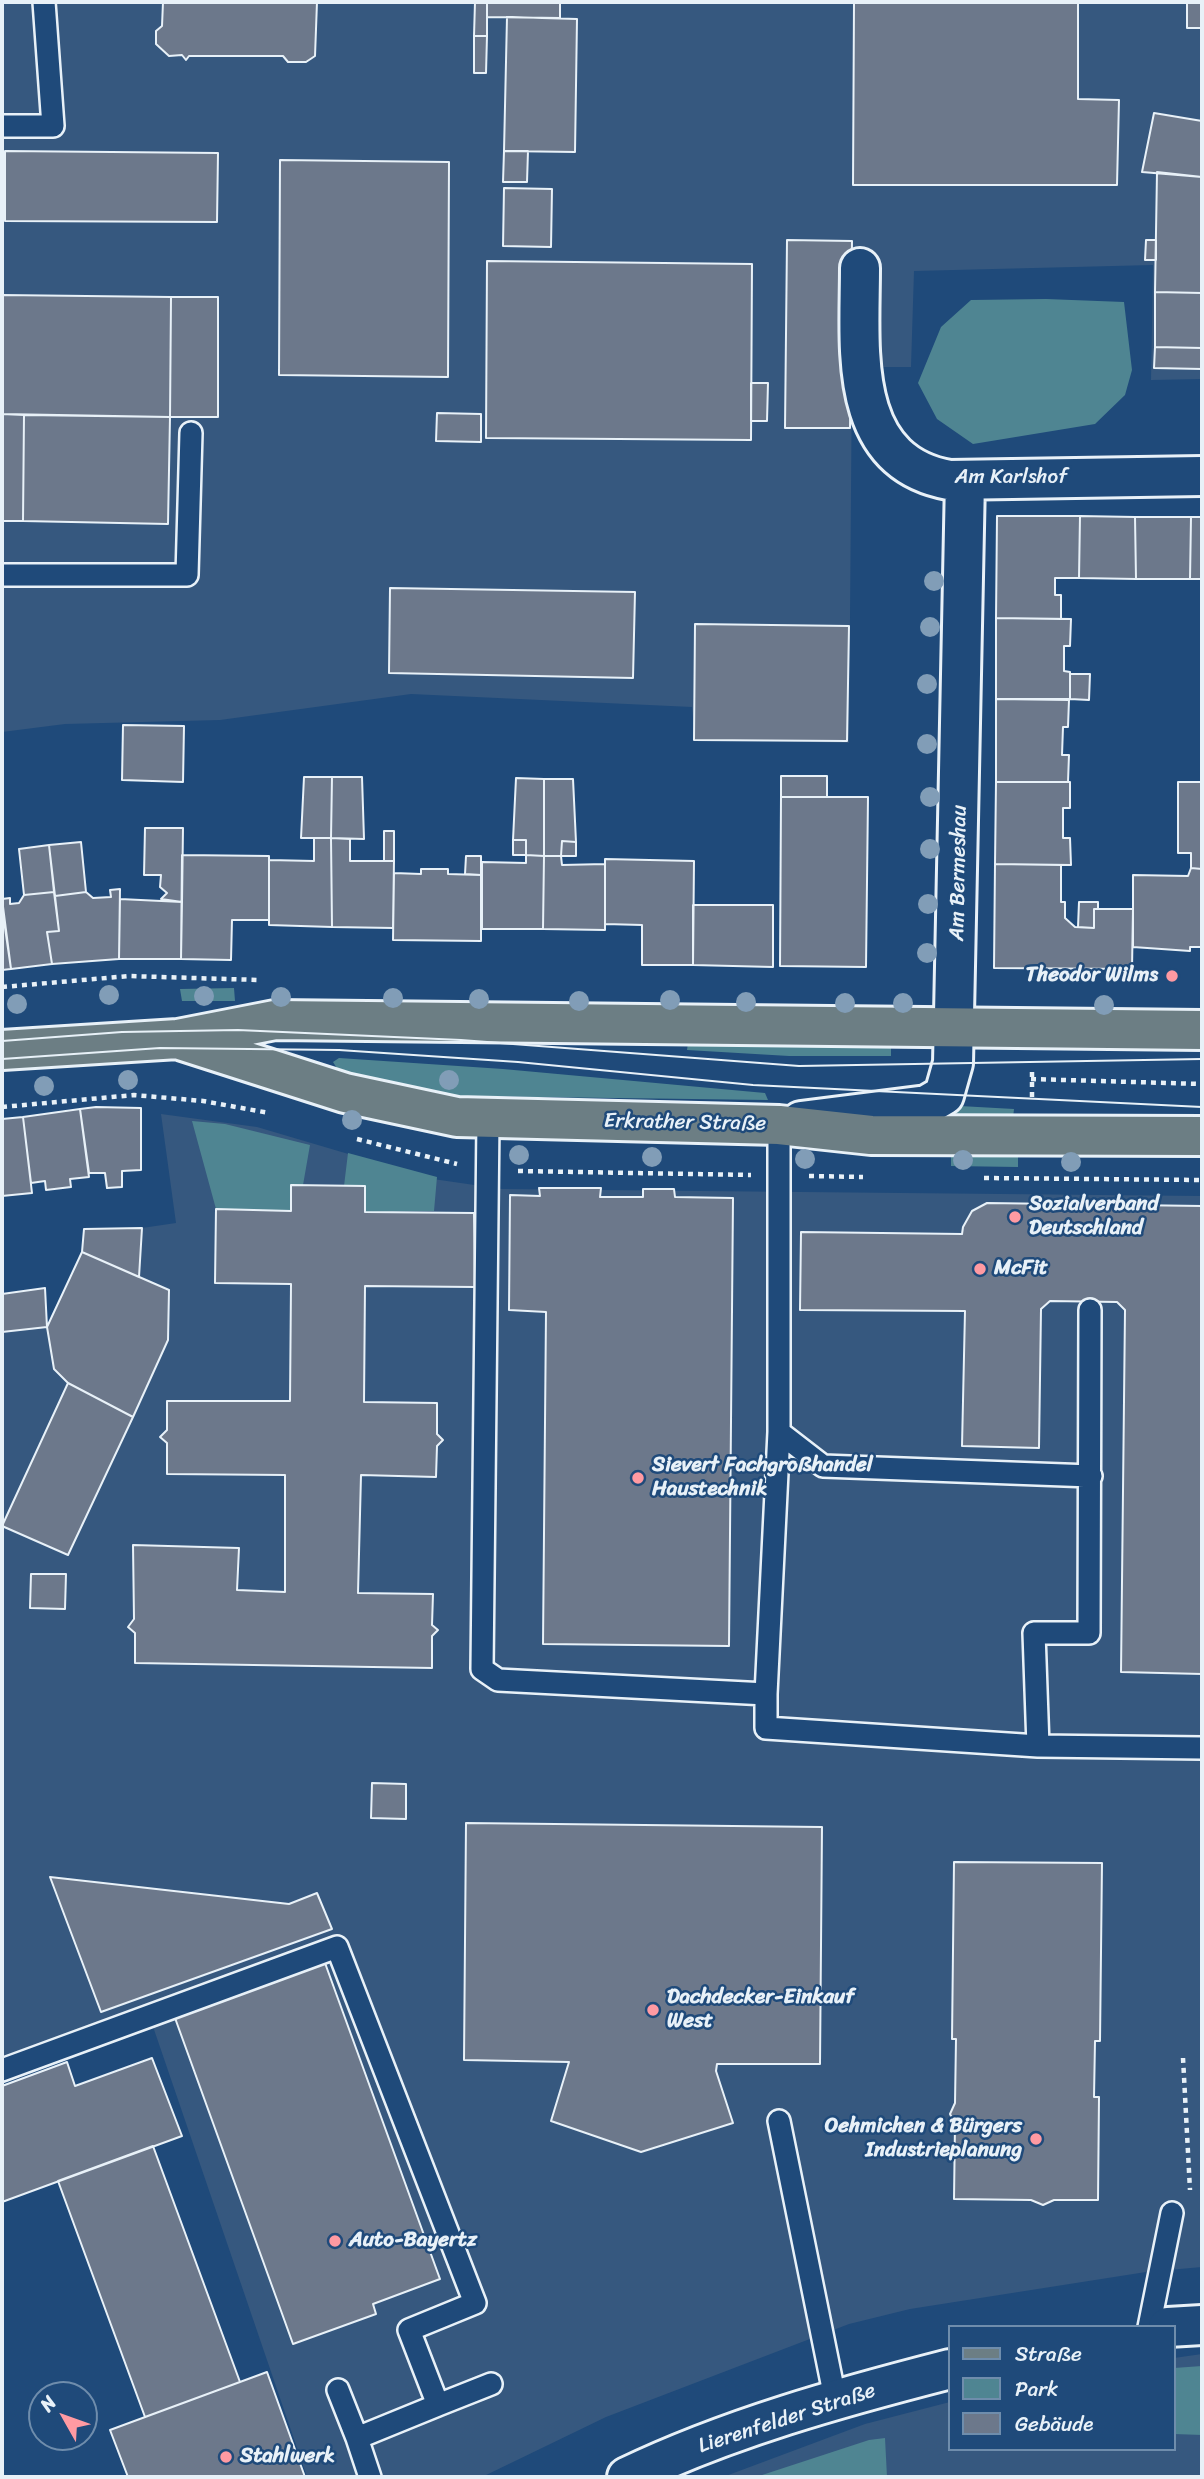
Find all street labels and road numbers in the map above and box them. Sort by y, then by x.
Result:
street label: Am Karlshof [955,465,1067,491]
street label: Am Bermeshau [945,805,973,941]
street label: Erkrather Straße [604,1109,766,1137]
street label: Lierenfelder Straße [695,2378,879,2460]

